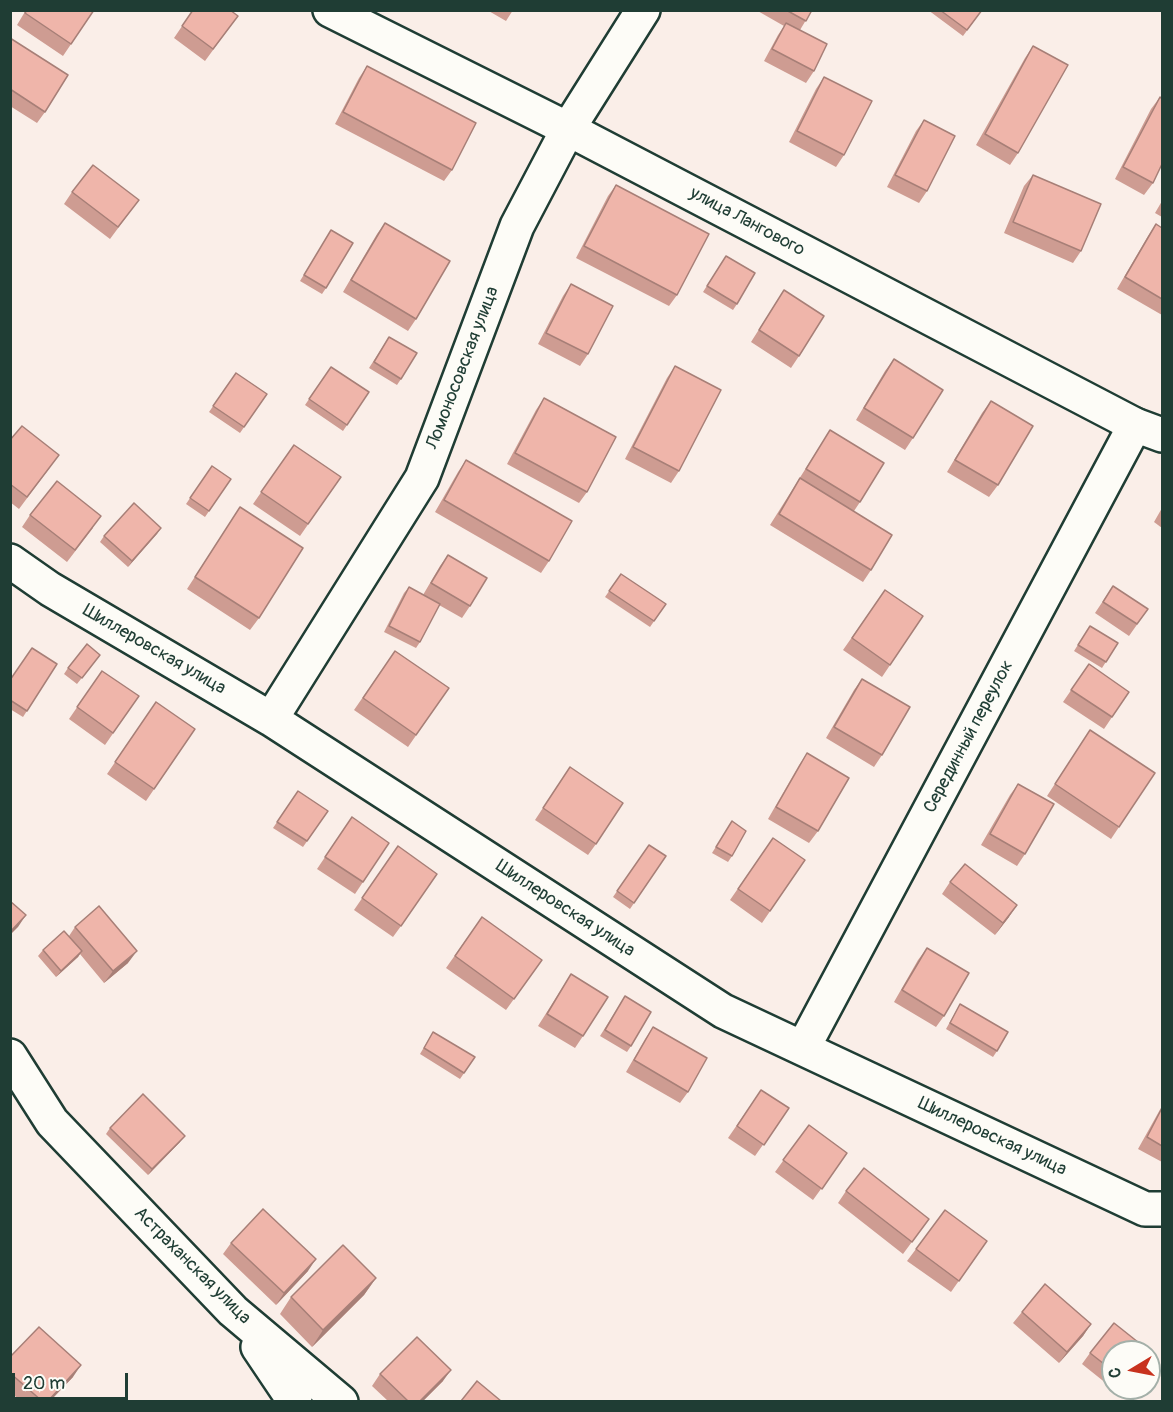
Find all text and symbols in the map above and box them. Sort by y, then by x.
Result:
street label: улица Лангового [686,183,808,261]
street label: Ломоносовская улица [422,284,504,452]
street label: Шиллеровская улица [79,600,229,700]
street label: Серединный переулок [920,657,1018,817]
street label: Шиллеровская улица [491,856,639,962]
street label: Шиллеровская улица [914,1093,1070,1181]
street label: Астраханская улица [129,1203,255,1329]
north arrow [1101,1340,1161,1400]
scale bar [15,1361,130,1399]
text: С [1105,1366,1126,1379]
text: 20 m [23,1372,65,1395]

